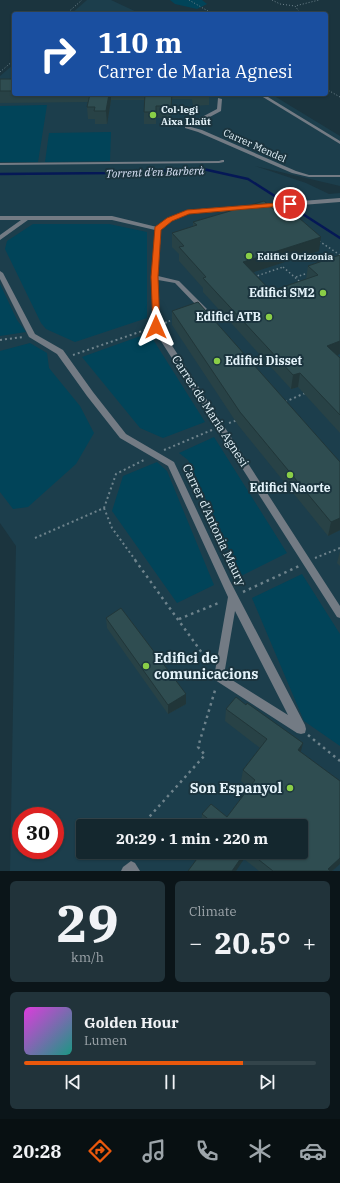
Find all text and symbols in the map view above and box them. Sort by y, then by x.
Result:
text: 110 m [98,24,182,61]
icon: right [32,28,84,80]
text: Carrer de Maria Agnesi [98,60,293,83]
place label: Col·legi Aixa Llaüt [161,103,211,128]
marker: Col·legi Aixa Llaüt [148,110,158,120]
street label: Carrer Mendel [221,126,288,165]
water label: Torrent d'en Barberà [105,163,205,181]
pin [273,187,307,221]
icon: arrive [279,193,301,215]
place label: Edifici Orizonia [257,250,333,263]
marker: Edifici Orizonia [244,251,254,261]
place label: Edifici SM2 [249,285,315,300]
marker: Edifici SM2 [318,288,328,298]
position arrow [135,306,177,348]
place label: Edifici ATB [196,309,261,324]
marker: Edifici ATB [264,312,274,322]
street label: Carrer de Maria Agnesi [169,352,252,469]
place label: Edifici Disset [225,353,303,368]
marker: Edifici Disset [212,356,222,366]
street label: Carrer d'Antonia Maury [180,462,250,589]
marker: Edifici Naorte [285,470,295,480]
place label: Edifici Naorte [249,480,331,495]
place label: Edifici de comunicacions [154,649,258,683]
marker: Edifici de comunicacions [141,661,151,671]
place label: Son Espanyol [190,779,282,797]
marker: Son Espanyol [285,783,295,793]
speed limit sign: 30 [12,807,64,859]
text: 20:29 · 1 min · 220 m [116,829,268,848]
text: 29 [56,889,119,956]
text: Climate [189,903,236,920]
text: 20.5° [214,923,291,962]
text: − [189,928,202,957]
text: + [303,928,316,957]
text: km/h [71,949,104,966]
text: Golden Hour [84,1013,179,1032]
text: Lumen [84,1032,127,1049]
icon: previous [62,1071,84,1093]
icon: pause [159,1071,181,1093]
icon: next [256,1071,278,1093]
icon: directions [86,1137,114,1165]
icon: music [140,1137,168,1165]
icon: phone [193,1137,221,1165]
icon: climate [246,1137,274,1165]
icon: car [299,1137,327,1165]
text: 20:28 [13,1140,61,1163]

